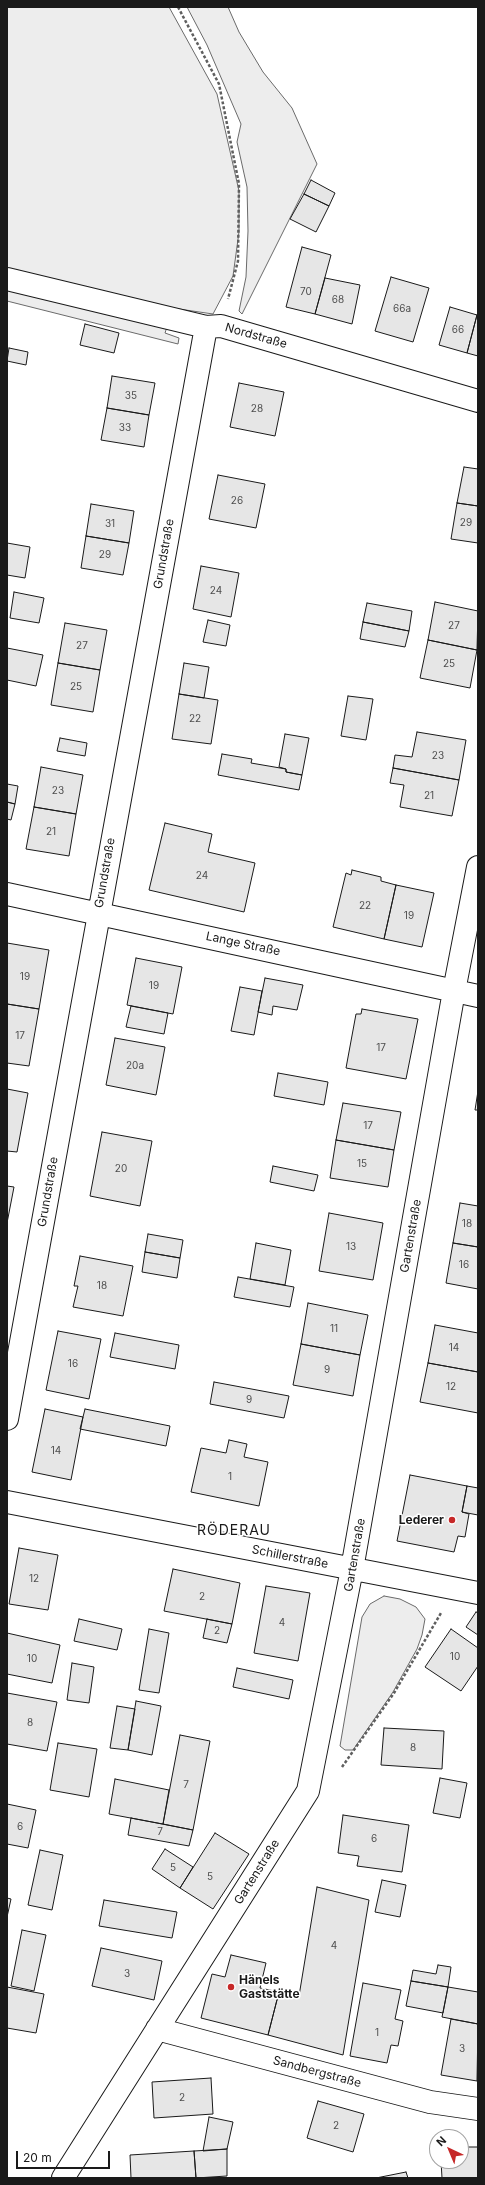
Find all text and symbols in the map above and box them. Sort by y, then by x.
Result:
house number: 70 [300,286,312,298]
house number: 68 [332,294,344,306]
house number: 66a [393,303,411,315]
street label: Nordstraße [223,320,289,352]
house number: 66 [452,324,464,336]
house number: 35 [125,390,137,402]
house number: 28 [251,403,263,415]
house number: 33 [119,422,131,434]
house number: 26 [231,495,243,507]
house number: 29 [460,517,472,529]
house number: 31 [105,518,115,530]
street label: Grundstraße [151,518,177,590]
house number: 29 [99,549,111,561]
house number: 24 [210,585,222,597]
house number: 27 [448,620,460,632]
house number: 27 [76,640,88,652]
house number: 25 [443,658,455,670]
house number: 25 [70,681,82,693]
house number: 22 [189,713,201,725]
house number: 23 [432,750,444,762]
house number: 23 [52,785,64,797]
house number: 21 [424,790,434,802]
house number: 21 [46,826,56,838]
street label: Grundstraße [92,837,118,909]
house number: 24 [196,870,208,882]
house number: 22 [359,900,371,912]
house number: 19 [404,910,414,922]
street label: Lange Straße [205,929,281,959]
house number: 19 [20,971,30,983]
house number: 19 [149,980,159,992]
house number: 17 [15,1030,25,1042]
house number: 17 [376,1042,386,1054]
house number: 20a [126,1060,144,1072]
house number: 17 [363,1120,373,1132]
street label: Grundstraße [35,1156,61,1228]
house number: 15 [357,1158,367,1170]
house number: 20 [115,1163,127,1175]
street label: Gartenstraße [397,1198,425,1274]
house number: 18 [462,1218,472,1230]
house number: 13 [346,1241,356,1253]
house number: 16 [459,1259,469,1271]
house number: 18 [97,1280,107,1292]
house number: 11 [330,1323,338,1335]
house number: 14 [449,1342,459,1354]
house number: 16 [68,1358,78,1370]
house number: 9 [324,1364,330,1376]
house number: 12 [446,1381,456,1393]
house number: 9 [246,1394,252,1406]
house number: 14 [51,1445,61,1457]
house number: 1 [228,1471,232,1483]
place label: Lederer [399,1513,444,1527]
marker: Lederer [447,1515,457,1525]
street label: Gartenstraße [341,1517,369,1593]
district label: RÖDERAU [197,1523,271,1539]
street label: Schillerstraße [250,1543,330,1571]
house number: 12 [29,1573,39,1585]
house number: 2 [199,1591,205,1603]
house number: 4 [279,1617,285,1629]
house number: 2 [214,1625,220,1637]
house number: 10 [450,1651,460,1663]
house number: 10 [27,1653,37,1665]
house number: 8 [27,1717,33,1729]
house number: 8 [410,1742,416,1754]
house number: 7 [183,1779,189,1791]
house number: 6 [17,1821,23,1833]
house number: 7 [157,1826,163,1838]
house number: 6 [371,1833,377,1845]
street label: Gartenstraße [231,1837,283,1907]
house number: 5 [170,1862,176,1874]
house number: 5 [207,1871,213,1883]
house number: 4 [331,1940,337,1952]
house number: 3 [124,1968,130,1980]
place label: Hänels Gaststätte [239,1973,300,2001]
marker: Hänels Gaststätte [226,1982,236,1992]
house number: 1 [375,2027,379,2039]
house number: 3 [459,2043,465,2055]
street label: Sandbergstraße [271,2053,363,2091]
house number: 2 [179,2092,185,2104]
house number: 2 [333,2120,339,2132]
north arrow [429,2129,469,2169]
text: N [433,2133,449,2149]
scale bar [18,2143,112,2169]
text: 20 m [23,2150,52,2165]

